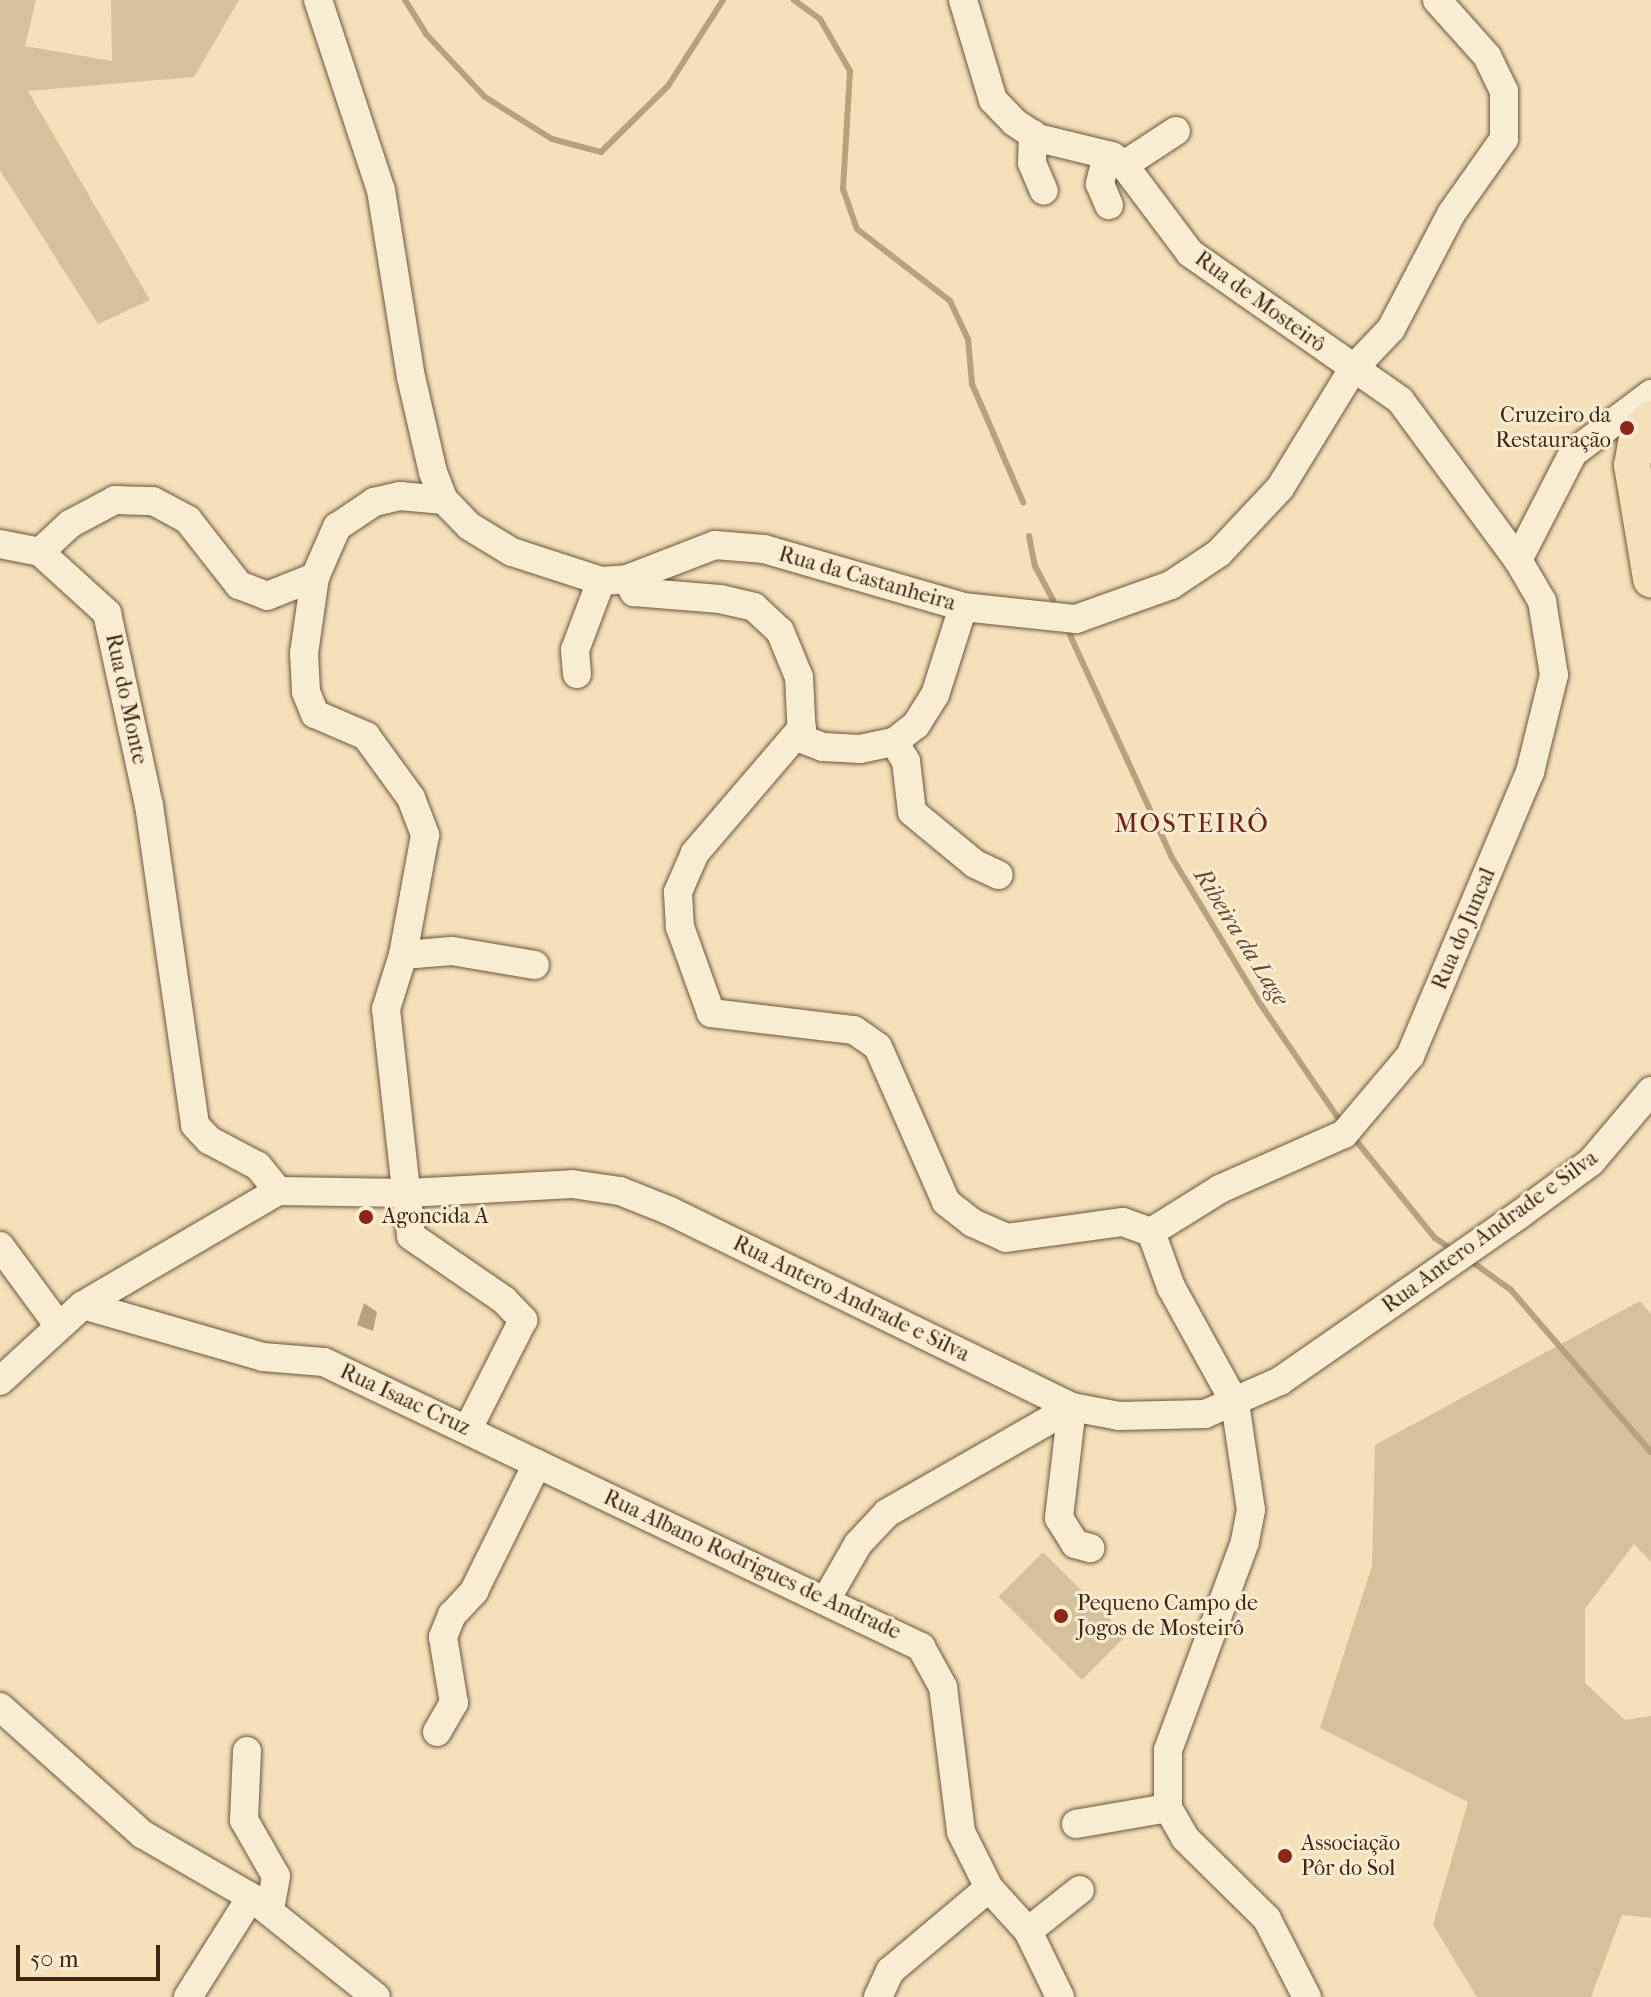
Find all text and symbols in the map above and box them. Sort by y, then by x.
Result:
street label: Rua de Mosteirô [1189,246,1331,358]
place label: Cruzeiro da Restauração [1495,402,1611,454]
marker: Cruzeiro da Restauração [1618,419,1636,437]
street label: Rua da Castanheira [775,541,959,617]
street label: Rua do Monte [99,631,153,767]
district label: MOSTEIRÔ [1114,808,1270,840]
water label: Ribeira da Lage [1187,863,1295,1011]
street label: Rua do Juncal [1426,864,1502,994]
street label: Rua Antero Andrade e Silva [1377,1145,1603,1319]
place label: Agoncida A [382,1204,489,1230]
marker: Agoncida A [357,1208,375,1226]
street label: Rua Antero Andrade e Silva [728,1230,974,1368]
street label: Rua Isaac Cruz [336,1358,474,1442]
street label: Rua Albano Rodrigues de Andrade [599,1484,905,1646]
place label: Pequeno Campo de Jogos de Mosteirô [1077,1590,1258,1642]
marker: Pequeno Campo de Jogos de Mosteirô [1052,1607,1070,1625]
place label: Associação Pôr do Sol [1301,1830,1400,1882]
marker: Associação Pôr do Sol [1276,1847,1294,1865]
scale bar [20,1929,164,1979]
text: 50 m [30,1945,79,1973]

